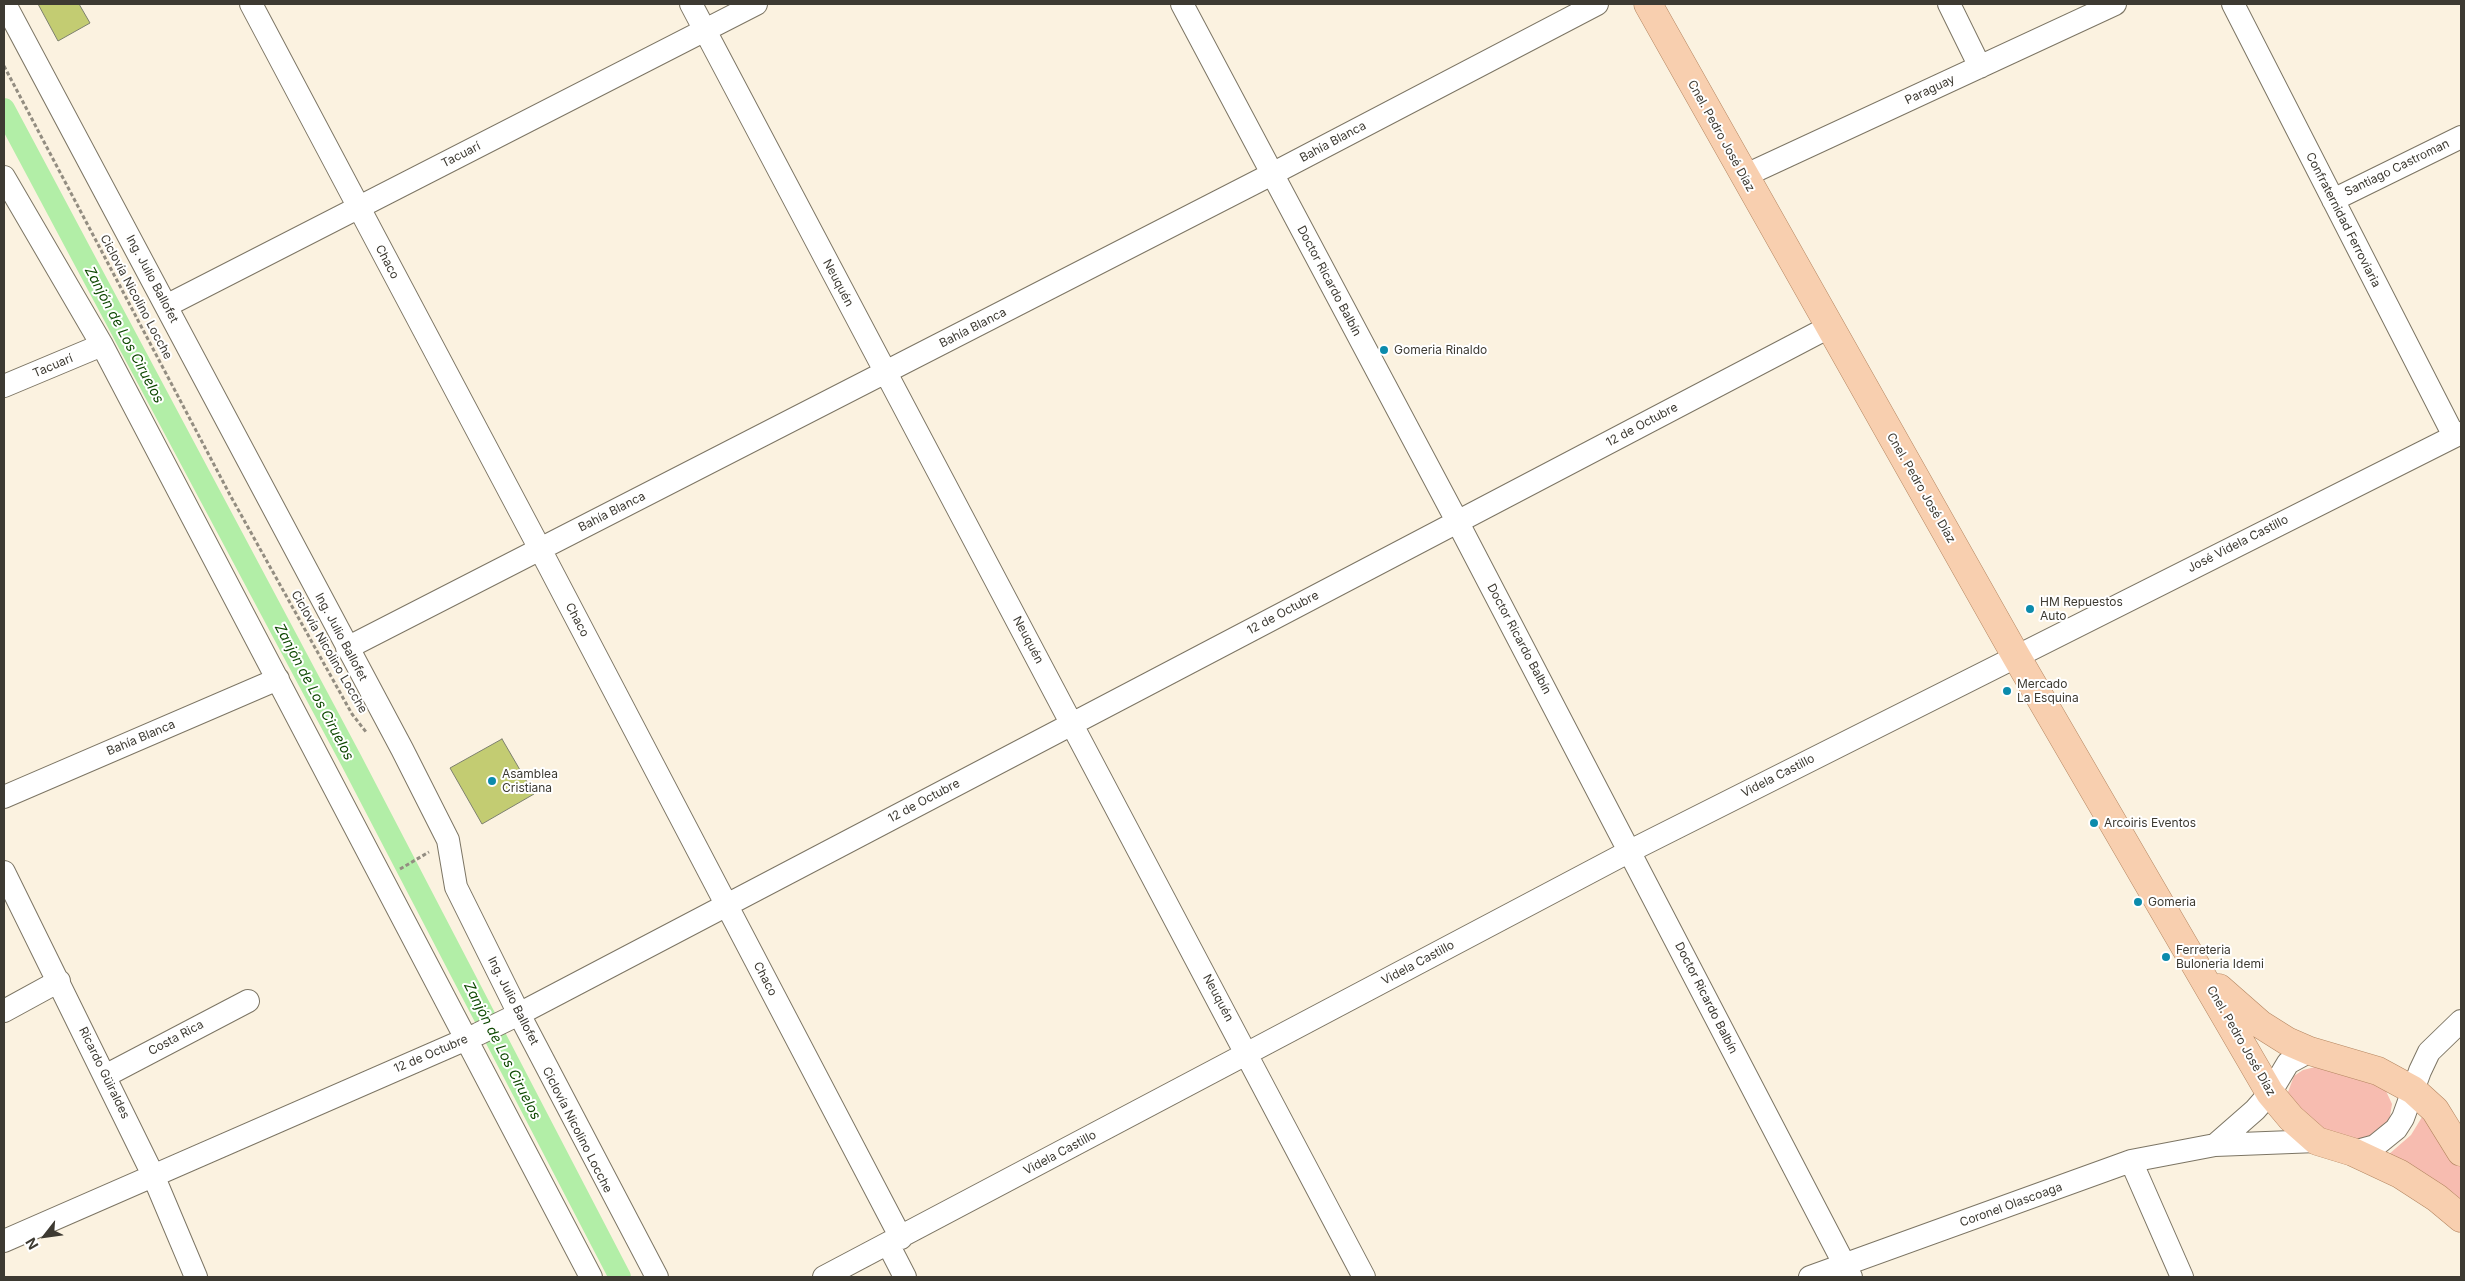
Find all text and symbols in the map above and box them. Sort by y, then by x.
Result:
street label: Paraguay [1903,72,1957,108]
street label: Cnel. Pedro José Díaz [1684,78,1758,194]
street label: Bahía Blanca [1297,119,1369,165]
street label: Santiago Castroman [2342,136,2452,200]
street label: Tacuarí [439,139,483,171]
street label: Confraternidad Ferroviaria [2303,150,2383,290]
street label: Doctor Ricardo Balbín [1294,223,1364,339]
street label: Ciclovía Nicolino Locche [97,232,175,362]
street label: Ing. Julio Ballofet [123,233,181,325]
street label: Chaco [372,242,402,282]
street label: Neuquén [820,257,856,309]
water label: Zanjón de Los Ciruelos [81,264,167,406]
street label: Bahía Blanca [937,305,1009,351]
place label: Gomeria Rinaldo [1394,343,1487,357]
marker: Gomeria Rinaldo [1378,344,1390,356]
street label: Tacuarí [31,351,75,381]
street label: 12 de Octubre [1604,400,1680,450]
street label: Cnel. Pedro José Díaz [1883,430,1959,546]
street label: Bahía Blanca [576,489,648,535]
street label: José Videla Castillo [2185,512,2291,576]
street label: Doctor Ricardo Balbín [1484,581,1554,697]
street label: Ciclovía Nicolino Locche [288,588,370,716]
street label: 12 de Octubre [1245,588,1321,638]
street label: Ing. Julio Ballofet [312,591,370,683]
place label: HM Repuestos Auto [2040,595,2123,623]
street label: Chaco [562,600,592,640]
marker: HM Repuestos Auto [2024,603,2036,615]
street label: Neuquén [1010,614,1046,666]
water label: Zanjón de Los Ciruelos [271,621,357,763]
place label: Mercado La Esquina [2017,677,2079,705]
marker: Mercado La Esquina [2001,685,2013,697]
street label: Bahía Blanca [105,717,177,759]
street label: Videla Castillo [1739,751,1817,801]
place label: Asamblea Cristiana [502,767,558,795]
marker: Asamblea Cristiana [486,775,498,787]
street label: 12 de Octubre [886,776,962,826]
place label: Arcoiris Eventos [2104,816,2196,830]
marker: Arcoiris Eventos [2088,817,2100,829]
place label: Gomeria [2148,895,2196,909]
marker: Gomeria [2132,896,2144,908]
street label: Videla Castillo [1379,938,1457,988]
street label: Doctor Ricardo Balbín [1672,940,1740,1056]
place label: Ferreteria Buloneria Idemi [2176,943,2264,971]
marker: Ferreteria Buloneria Idemi [2160,951,2172,963]
street label: Ing. Julio Ballofet [484,954,542,1048]
street label: Chaco [750,959,780,999]
street label: Neuquén [1200,972,1236,1024]
water label: Zanjón de Los Ciruelos [460,979,544,1123]
street label: Cnel. Pedro José Díaz [2203,983,2279,1099]
street label: Costa Rica [146,1017,206,1059]
street label: Ricardo Güiraldes [76,1025,132,1121]
street label: 12 de Octubre [392,1032,470,1076]
street label: Ciclovía Nicolino Locche [539,1065,615,1195]
street label: Videla Castillo [1021,1128,1099,1178]
street label: Coronel Olascoaga [1958,1180,2064,1230]
north arrow [20,1211,70,1261]
text: N [22,1235,42,1253]

